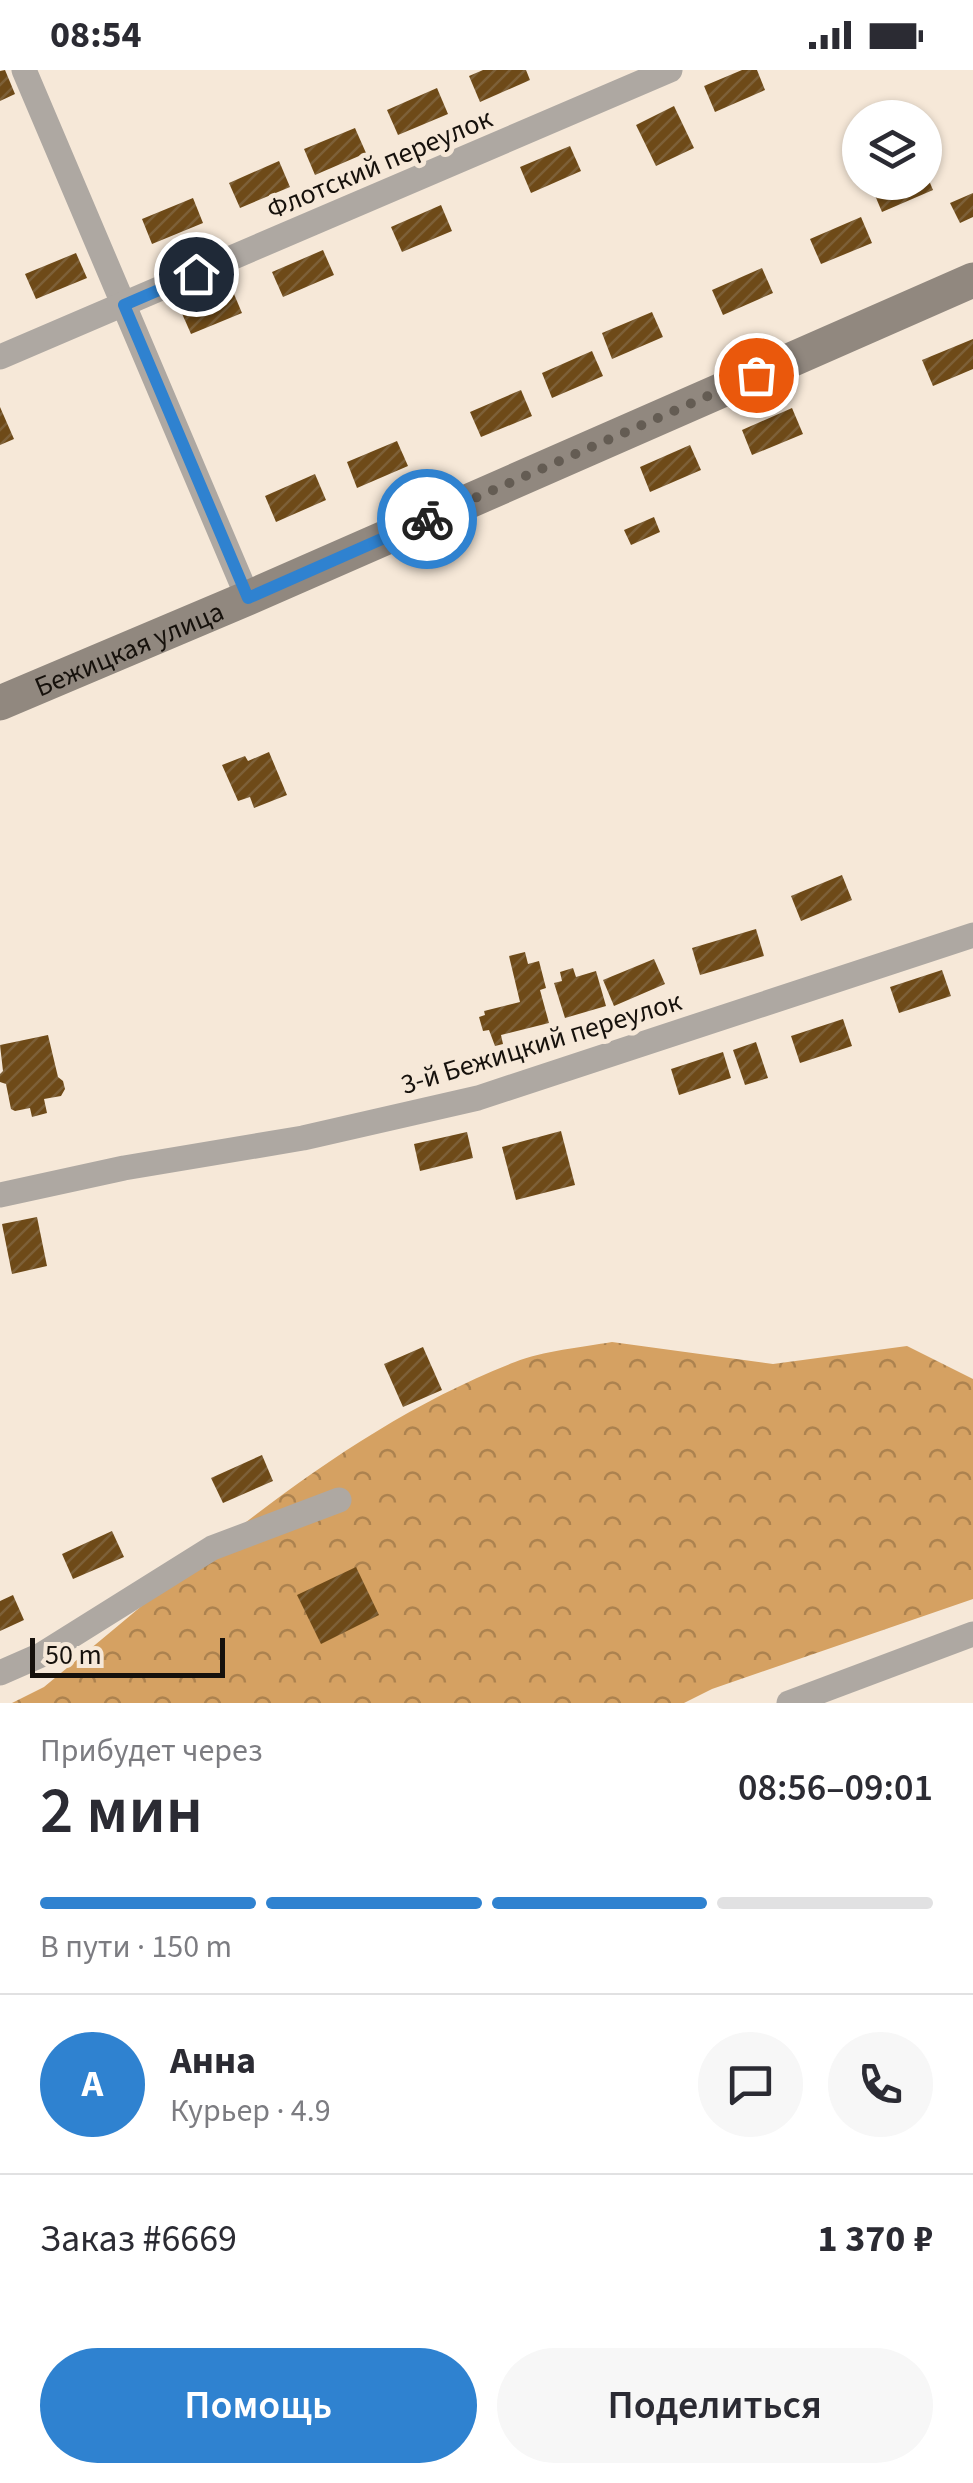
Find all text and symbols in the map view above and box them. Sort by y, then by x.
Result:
text: 08:54 [50,8,142,62]
street label: Флотский переулок [260,98,499,230]
map controls [842,100,942,200]
button: layers [842,100,942,200]
pin [154,232,239,317]
icon: home [169,247,224,302]
pin [714,333,799,418]
icon: bag [729,348,784,403]
courier [377,469,477,569]
icon: bike [400,492,455,547]
street label: Бежицкая улица [29,592,230,707]
street label: 3-й Бежицкий переулок [396,981,687,1105]
scale bar [30,1633,225,1678]
text: 50 m [45,1635,102,1675]
text: Прибудет через [40,1728,263,1774]
text: 08:56–09:01 [738,1761,933,1815]
text: 2 мин [40,1765,203,1858]
text: В пути · 150 m [40,1924,232,1970]
button: chat [698,2032,803,2137]
button: phone [828,2032,933,2137]
text: Анна [170,2034,256,2088]
text: А [82,2057,103,2111]
text: Курьер · 4.9 [170,2088,331,2134]
text: Заказ #6669 [40,2212,237,2266]
text: 1 370 ₽ [817,2212,933,2266]
button: Помощь [40,2348,477,2463]
button: Поделиться [497,2348,933,2463]

